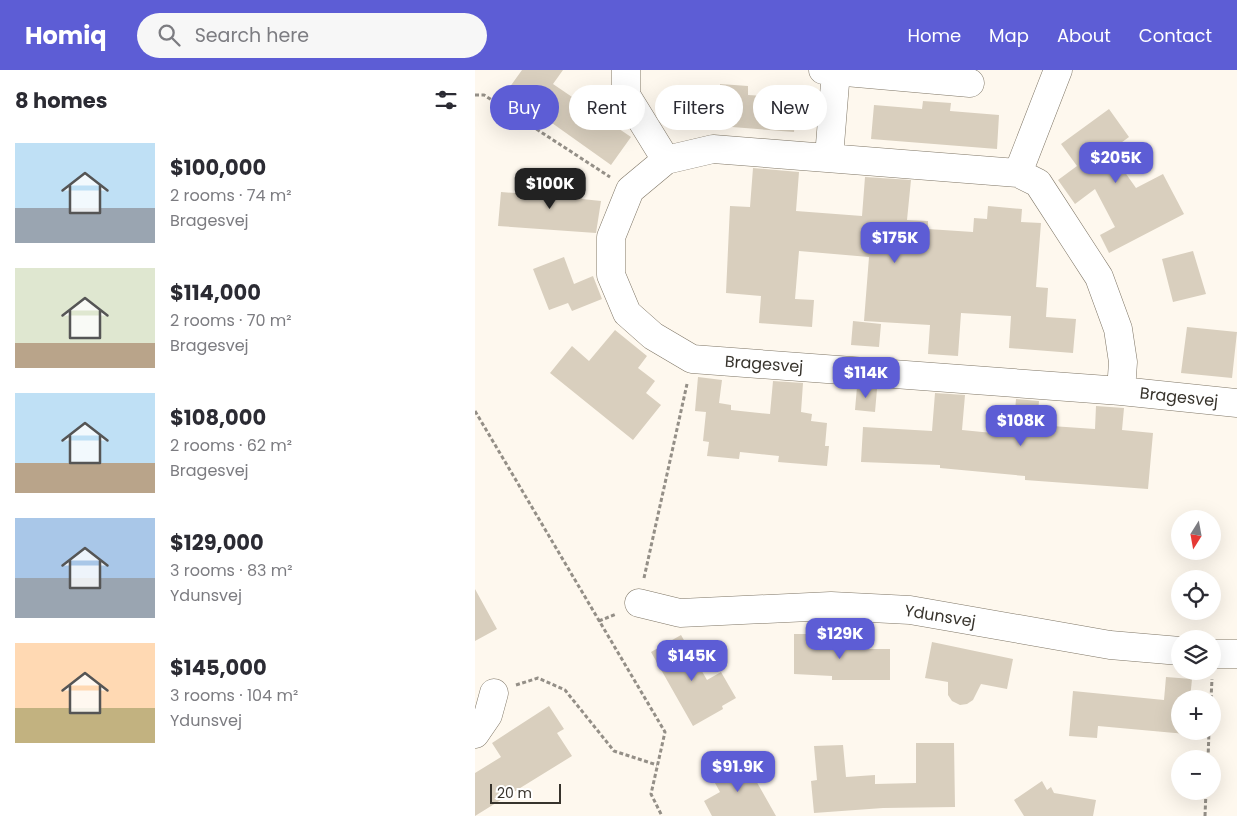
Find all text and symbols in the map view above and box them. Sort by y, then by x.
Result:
search box [137,13,487,58]
text: Homiq [25,19,107,52]
icon: search [155,21,183,49]
text: Search here [195,22,309,49]
text: Home [907,23,961,48]
text: Map [989,23,1029,48]
text: About [1057,23,1111,48]
text: Contact [1139,23,1212,48]
chip: Buy [490,85,559,130]
chip: Rent [569,85,645,130]
chip: Filters [655,85,743,130]
chip: New [753,85,827,130]
text: 8 homes [15,86,107,115]
icon: filters [432,86,460,114]
pin: $205K [1081,142,1151,184]
text: $205K [1090,146,1142,169]
text: $100,000 [170,153,266,182]
icon: home [55,163,115,223]
pin: $100K [515,168,585,210]
text: $100K [526,172,574,195]
text: 2 rooms · 74 m² [170,184,292,207]
text: Bragesvej [170,209,249,232]
pin: $175K [860,222,930,264]
text: $175K [872,226,918,249]
text: $114,000 [170,278,261,307]
icon: home [55,288,115,348]
text: 2 rooms · 70 m² [170,309,292,332]
text: Bragesvej [170,334,249,357]
street label: Bragesvej [724,350,804,378]
pin: $114K [831,356,901,399]
text: $114K [844,361,888,384]
street label: Bragesvej [1139,381,1219,413]
text: $108,000 [170,403,266,432]
pin: $108K [986,404,1056,447]
text: $108K [997,409,1045,432]
icon: home [55,413,115,473]
text: 2 rooms · 62 m² [170,434,292,457]
text: Bragesvej [170,459,249,482]
north arrow [1171,510,1221,560]
map controls [1171,510,1221,800]
text: $129,000 [170,528,264,557]
icon: home [55,538,115,598]
text: 3 rooms · 83 m² [170,559,292,582]
button: locate [1171,570,1221,620]
text: Ydunsvej [170,584,242,607]
street label: Ydunsvej [903,599,977,633]
pin: $129K [805,618,875,660]
text: $129K [817,622,863,645]
button: layers [1171,630,1221,680]
pin: $145K [657,640,727,682]
text: $145K [668,644,716,667]
text: $145,000 [170,653,267,682]
icon: home [55,663,115,723]
text: 3 rooms · 104 m² [170,684,298,707]
button: + [1171,690,1221,740]
text: Ydunsvej [170,709,242,732]
pin: $91.9K [697,750,779,793]
button: − [1171,750,1221,800]
text: $91.9K [712,755,764,778]
scale bar [490,781,561,804]
text: 20 m [497,783,532,803]

